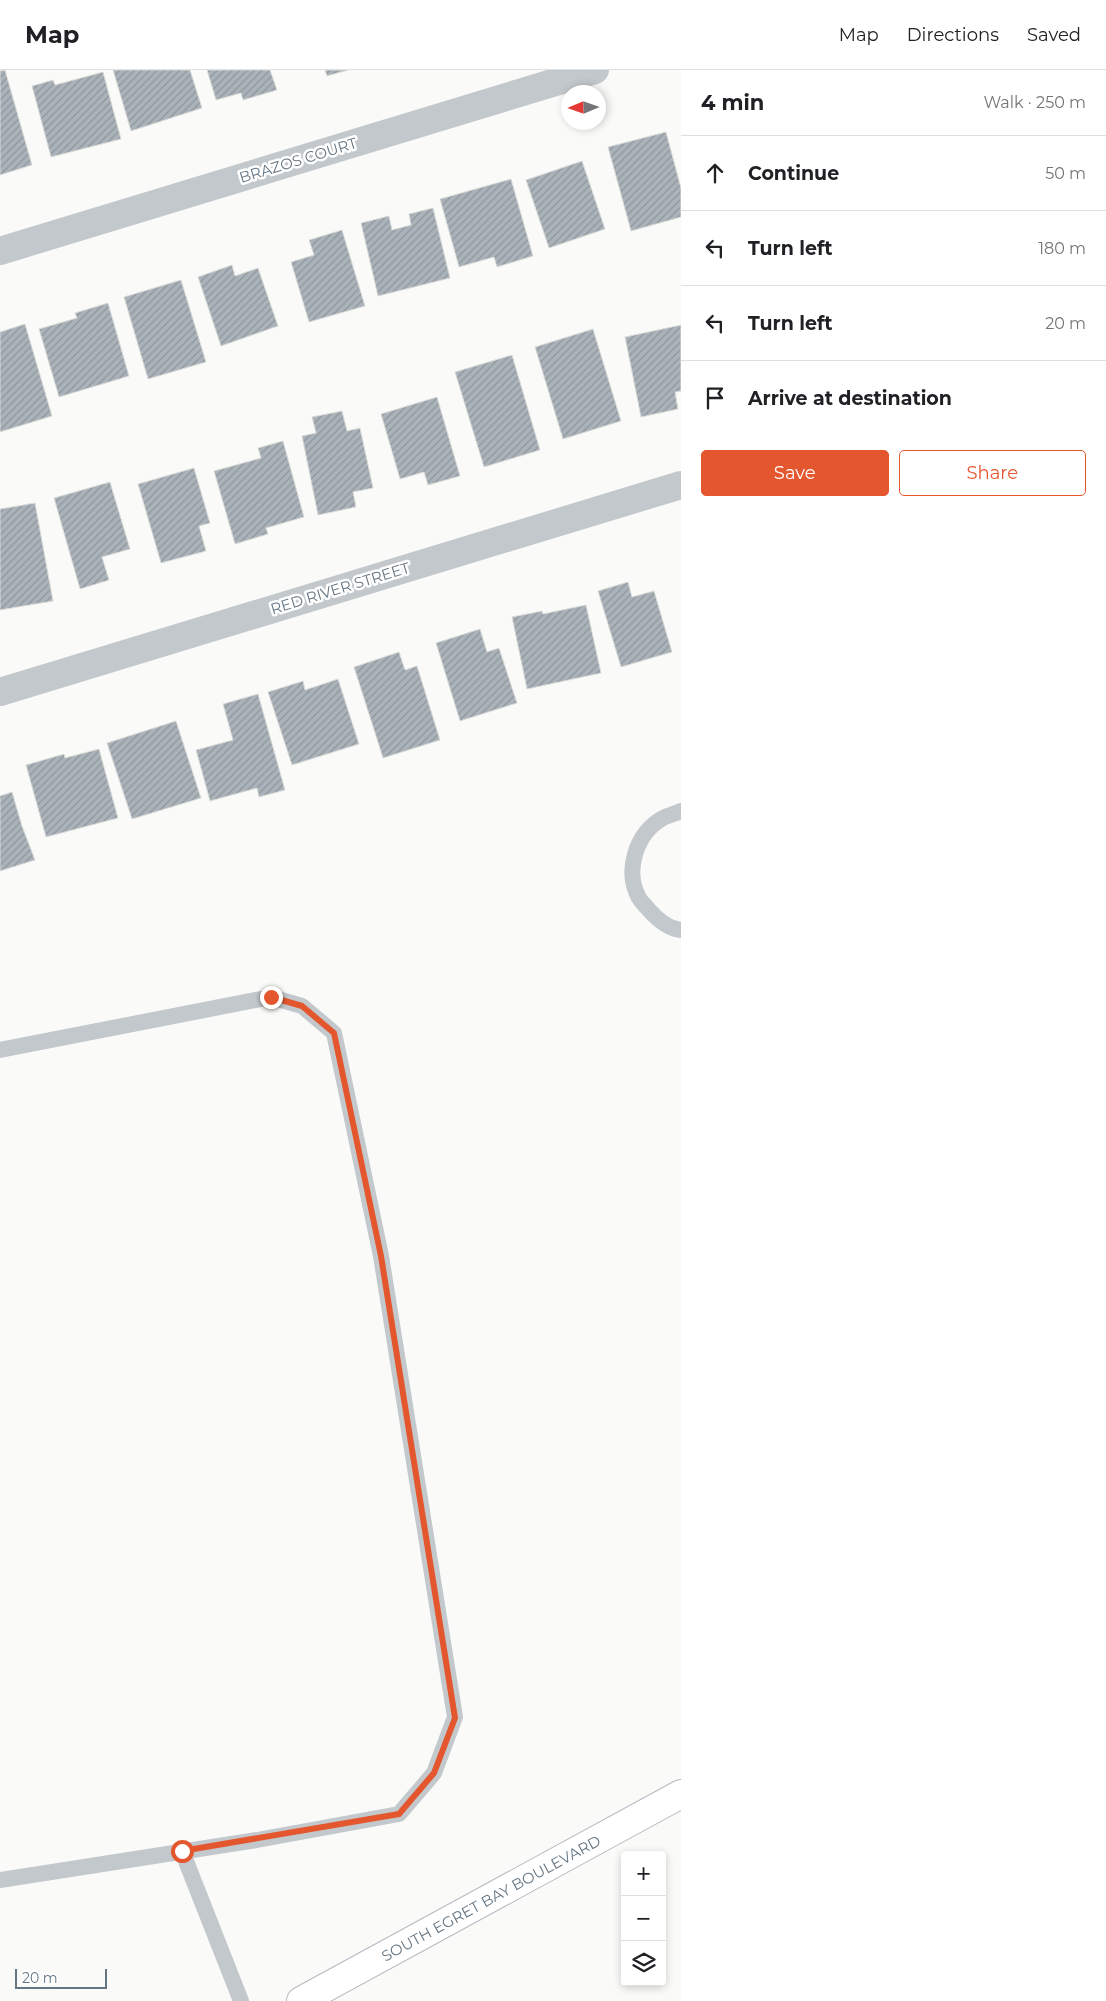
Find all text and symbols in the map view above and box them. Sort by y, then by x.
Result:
text: Map [25,20,79,49]
text: Map [839,24,879,46]
text: Directions [907,24,999,46]
text: Saved [1027,24,1081,46]
north arrow [561,85,606,130]
text: 4 min [701,90,764,115]
text: Walk · 250 m [983,93,1086,112]
street label: BRAZOS COURT [237,133,360,187]
icon: ahead [701,159,729,187]
text: Continue [748,162,839,185]
text: 50 m [1045,164,1086,183]
icon: left [701,234,729,262]
text: Turn left [748,237,833,260]
text: 180 m [1038,239,1086,258]
icon: left [701,309,729,337]
text: Turn left [748,312,833,335]
text: 20 m [1045,314,1086,333]
icon: arrive [701,384,729,412]
text: Arrive at destination [748,387,952,410]
button: Save [701,450,889,496]
button: Share [899,450,1086,496]
street label: RED RIVER STREET [268,558,412,618]
route end [260,986,283,1009]
street label: SOUTH EGRET BAY BOULEVARD [378,1830,604,1965]
route start [171,1840,194,1863]
map controls [621,1851,666,1986]
button: + [621,1851,666,1896]
button: − [621,1896,666,1941]
button: layers [621,1941,666,1986]
scale bar [15,1966,108,1989]
text: 20 m [22,1969,58,1987]

